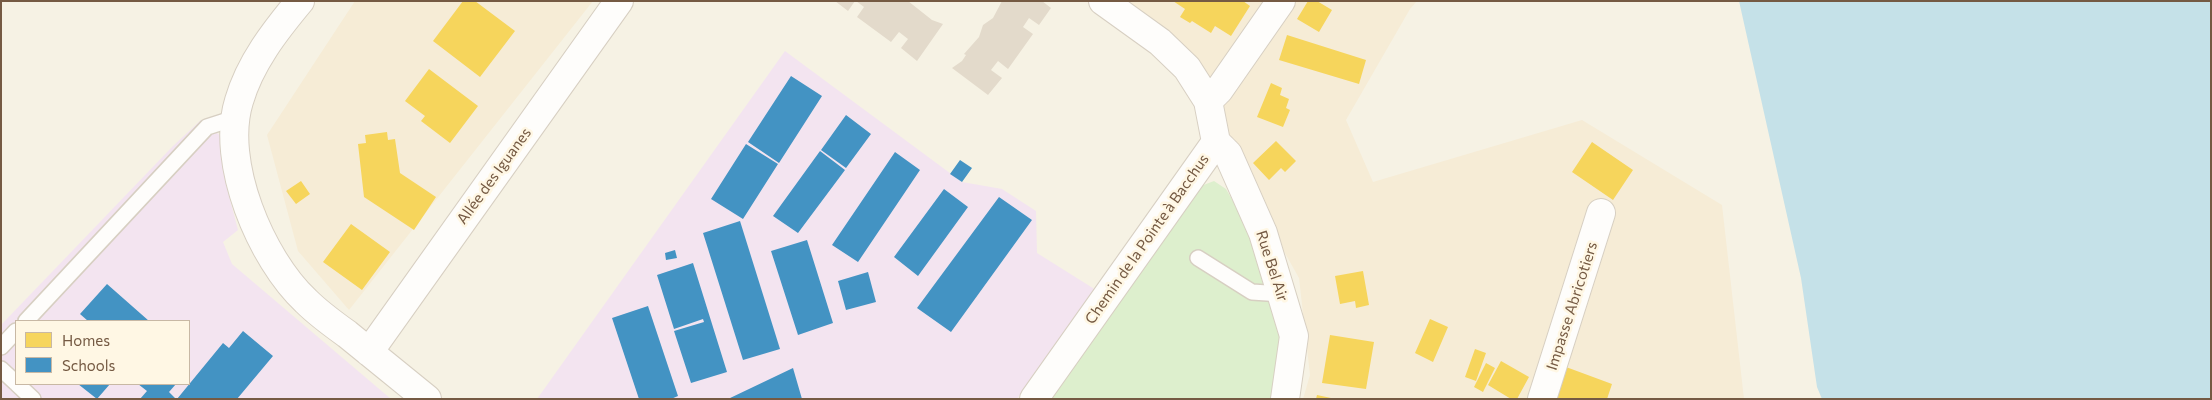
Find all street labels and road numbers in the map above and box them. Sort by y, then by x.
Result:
street label: Allée des Iguanes [453,124,535,228]
street label: Chemin de la Pointe à Bacchus [1081,151,1213,327]
street label: Rue Bel Air [1252,228,1292,304]
street label: Impasse Abricotiers [1543,239,1601,373]

